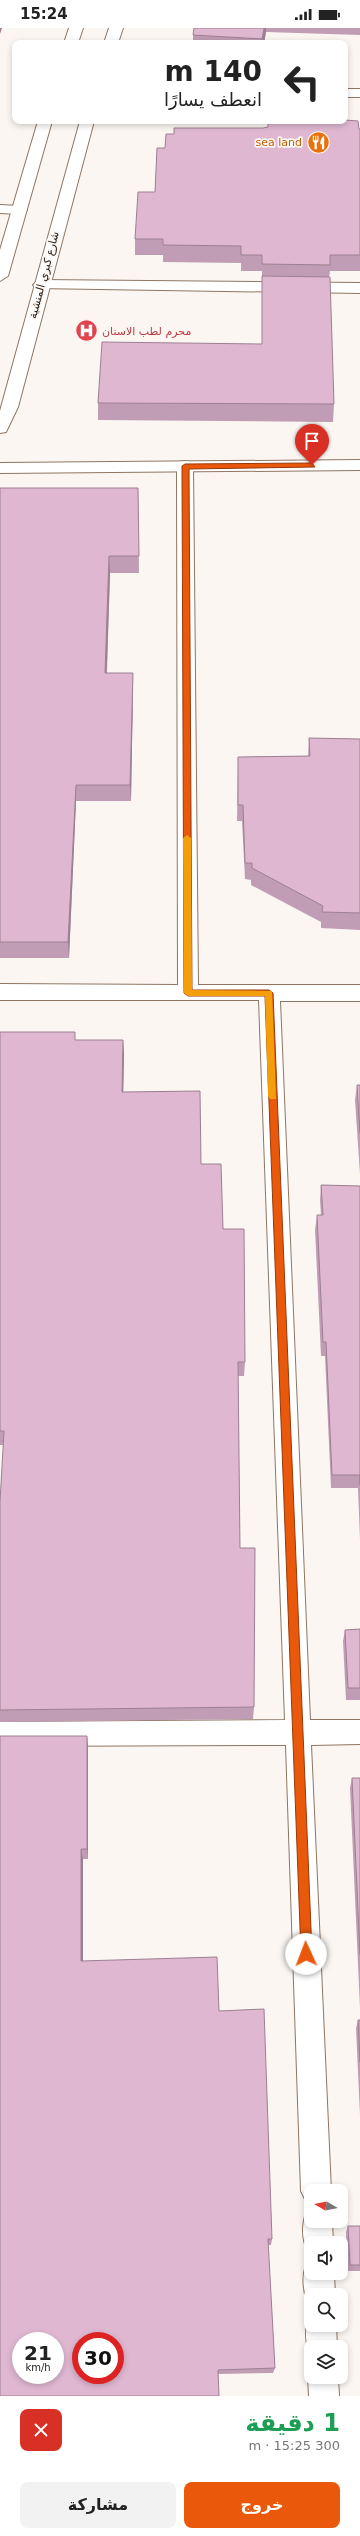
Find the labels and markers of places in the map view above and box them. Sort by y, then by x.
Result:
restaurant icon: sea land [305,129,331,155]
place label: sea land [256,136,302,149]
hospital icon: محرم لطب الاسنان [73,318,99,344]
place label: محرم لطب الاسنان [102,325,191,338]
pin [295,424,329,465]

